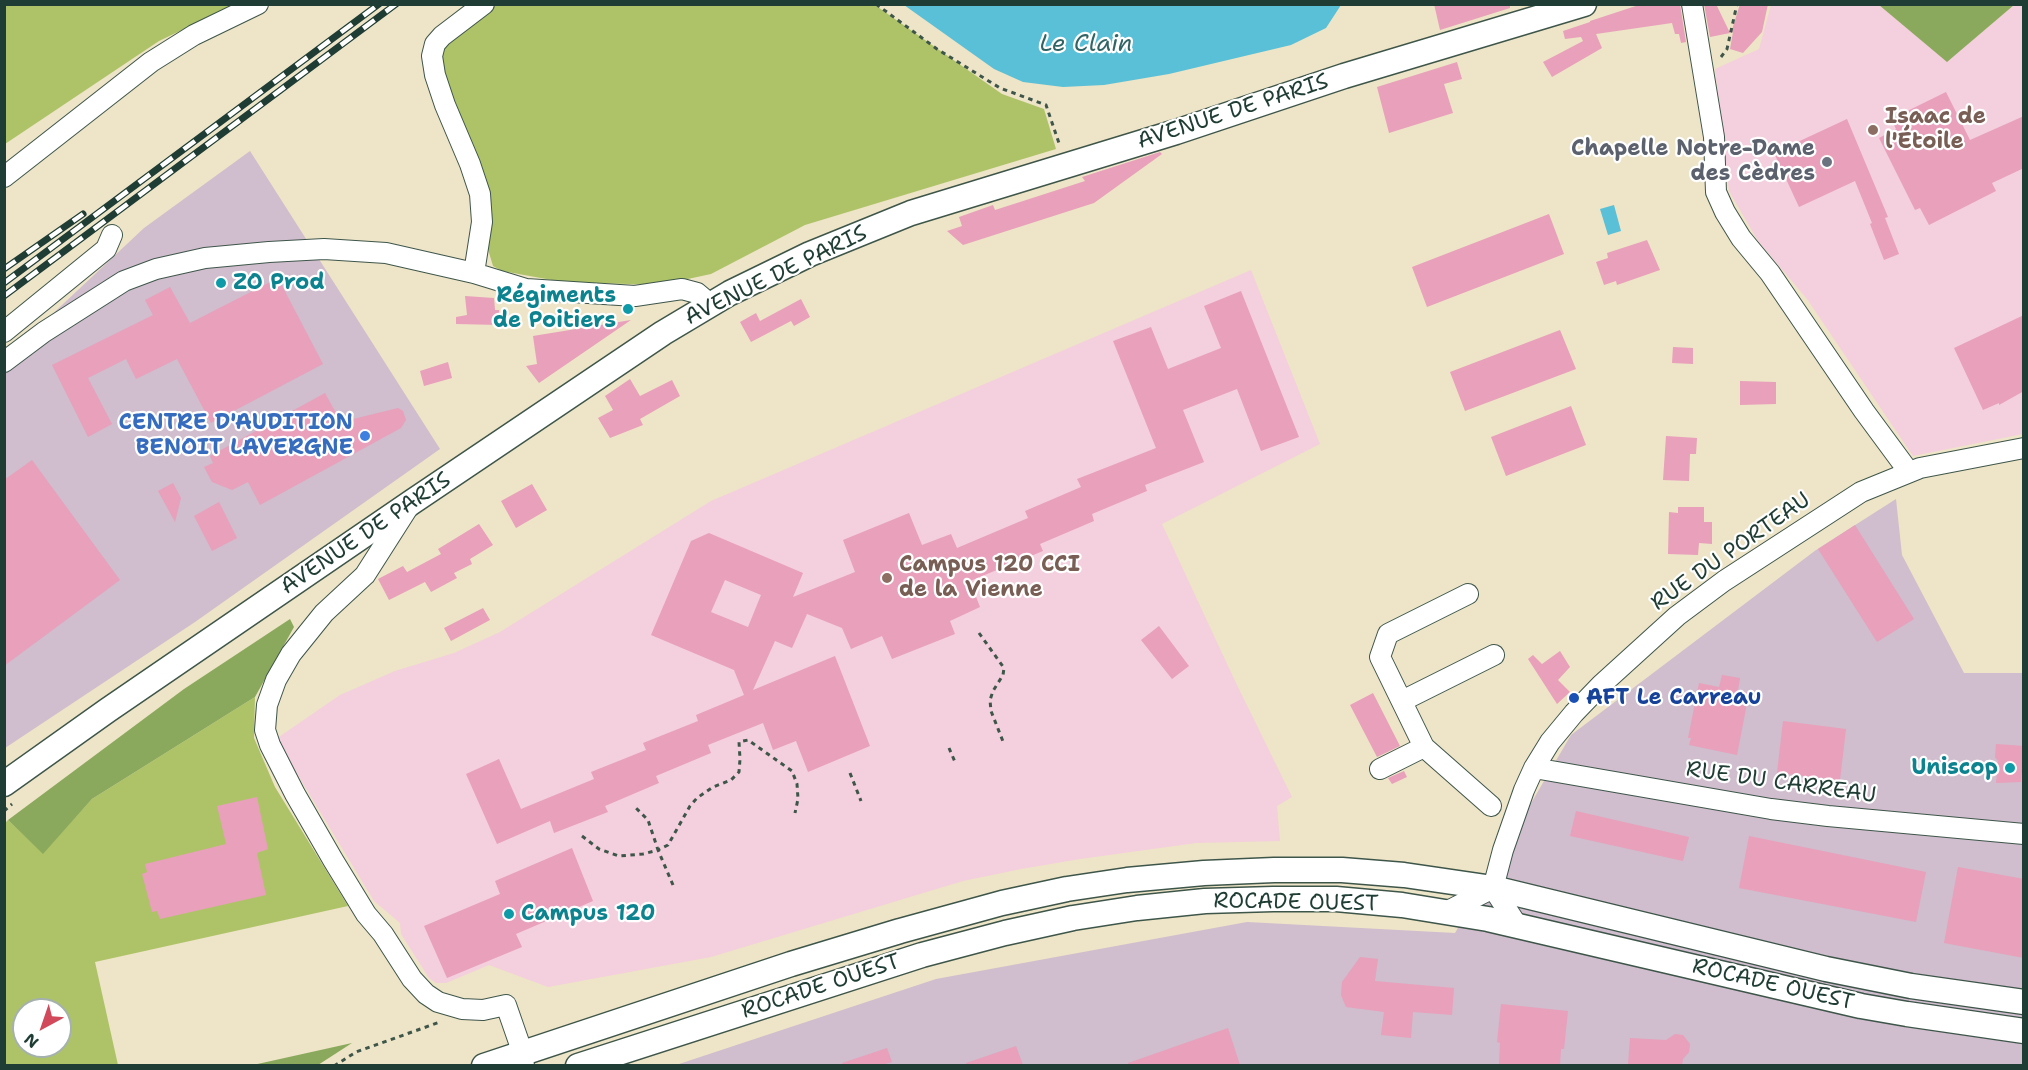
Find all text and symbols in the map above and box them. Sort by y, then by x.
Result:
water label: Le Clain [1039,31,1133,59]
street label: AVENUE DE PARIS [1134,69,1332,155]
place label: Isaac de l'Étoile [1885,104,1986,156]
marker: Isaac de l'Étoile [1866,123,1880,137]
place label: Chapelle Notre-Dame des Cèdres [1571,136,1815,188]
marker: Chapelle Notre-Dame des Cèdres [1820,155,1834,169]
street label: AVENUE DE PARIS [681,220,871,332]
place label: ZO Prod [233,270,325,296]
marker: ZO Prod [214,276,228,290]
place label: Régiments de Poitiers [493,283,616,334]
marker: Régiments de Poitiers [621,302,635,316]
place label: CENTRE D'AUDITION BENOIT LAVERGNE [119,410,353,462]
marker: CENTRE D'AUDITION BENOIT LAVERGNE [358,429,372,443]
street label: AVENUE DE PARIS [276,467,456,601]
street label: RUE DU PORTEAU [1646,487,1816,617]
place label: Campus 120 CCI de la Vienne [899,552,1080,604]
marker: Campus 120 CCI de la Vienne [880,571,894,585]
place label: AFT Le Carreau [1586,685,1762,711]
marker: AFT Le Carreau [1567,691,1581,705]
place label: Uniscop [1911,755,1998,781]
street label: RUE DU CARREAU [1684,757,1878,809]
marker: Uniscop [2003,761,2017,775]
street label: ROCADE OUEST [1213,888,1379,918]
place label: Campus 120 [521,901,655,927]
marker: Campus 120 [502,907,516,921]
street label: ROCADE OUEST [738,949,904,1025]
street label: ROCADE OUEST [1689,954,1857,1016]
north arrow [12,998,72,1058]
text: N [20,1029,43,1053]

